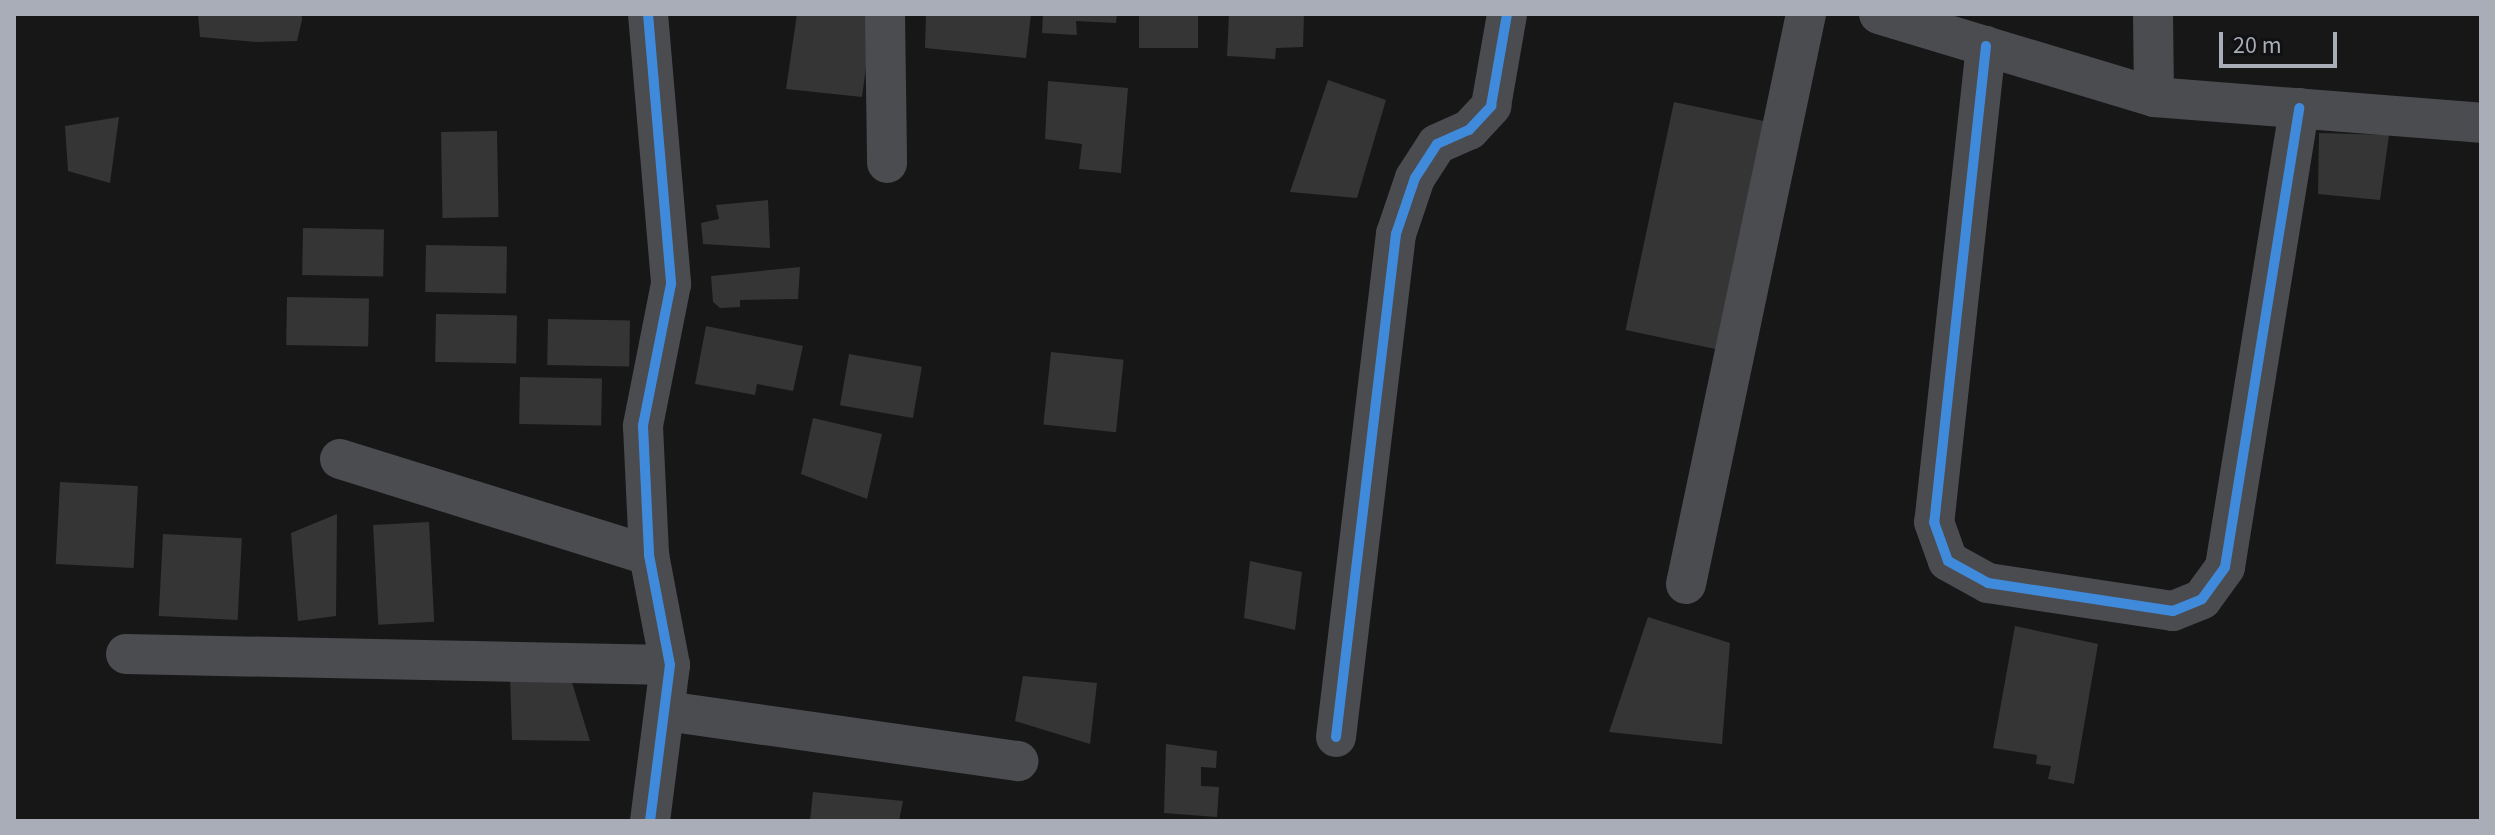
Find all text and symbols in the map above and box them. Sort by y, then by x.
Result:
scale bar [2223,16,2341,66]
text: 20 m [2233,28,2282,63]

